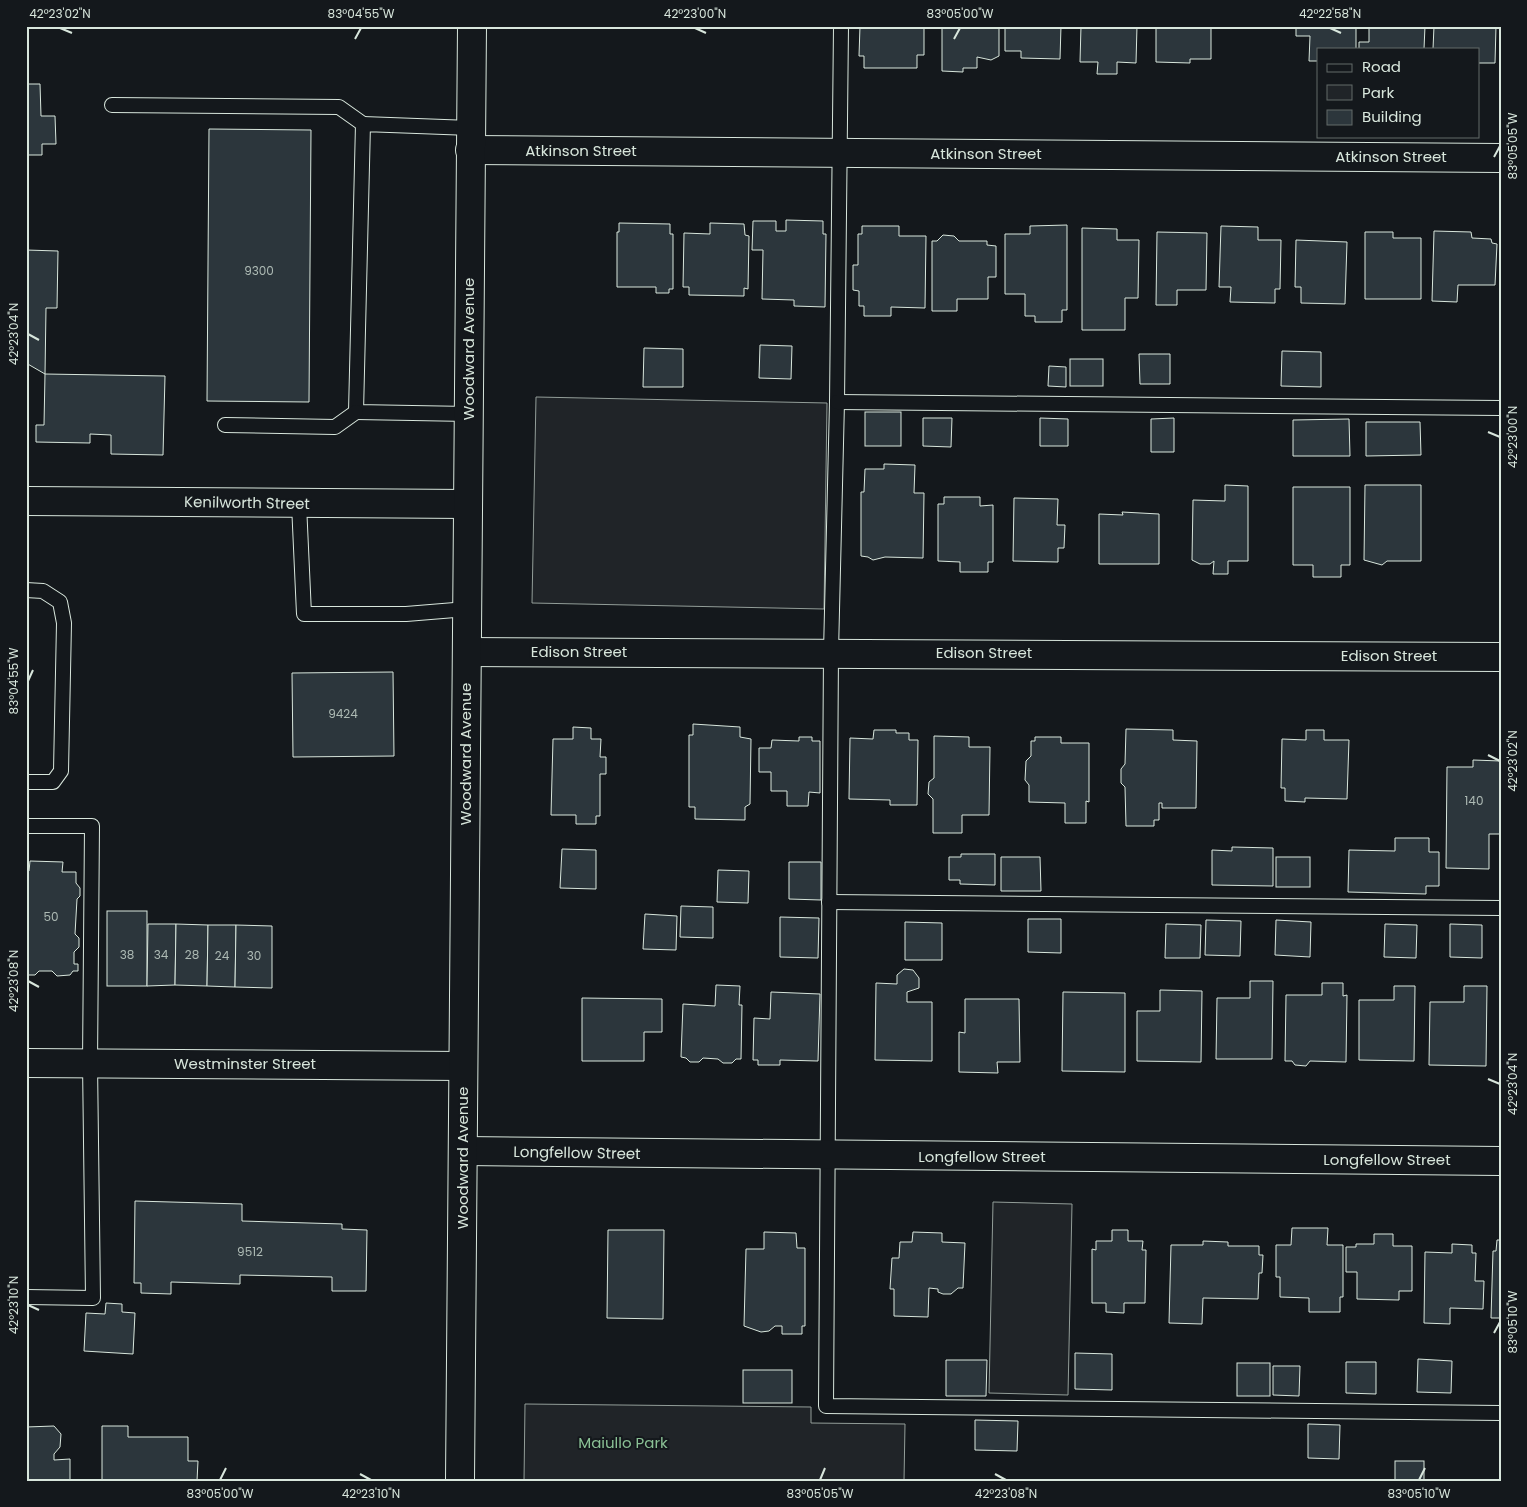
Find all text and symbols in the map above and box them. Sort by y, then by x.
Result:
text: 42°23'02"N [29,5,91,22]
text: 83°04'55"W [328,5,395,22]
text: 42°23'00"N [664,5,726,22]
text: 83°05'00"W [927,5,994,22]
text: 42°22'58"N [1299,5,1361,22]
legend [1317,48,1480,138]
text: Road [1362,56,1401,77]
text: Park [1362,82,1394,103]
text: Building [1362,106,1422,127]
text: 83°05'05"W [1504,112,1521,179]
street label: Atkinson Street [525,140,637,161]
street label: Atkinson Street [930,143,1042,164]
street label: Atkinson Street [1335,146,1447,167]
house number: 9300 [244,262,274,279]
street label: Woodward Avenue [458,278,479,420]
text: 42°23'04"N [5,303,22,365]
text: 42°23'00"N [1504,406,1521,468]
street label: Kenilworth Street [184,491,310,514]
street label: Edison Street [531,641,627,662]
street label: Edison Street [936,642,1032,663]
street label: Edison Street [1341,645,1437,666]
text: 83°04'55"W [5,647,22,714]
street label: Woodward Avenue [455,683,476,825]
house number: 9424 [328,705,358,722]
text: 42°23'02"N [1504,730,1521,792]
house number: 140 [1465,792,1483,809]
house number: 50 [43,908,59,925]
house number: 38 [120,946,134,963]
house number: 34 [154,946,169,963]
house number: 28 [185,946,199,963]
house number: 24 [215,947,230,964]
house number: 30 [247,947,261,964]
text: 42°23'08"N [5,950,22,1012]
street label: Westminster Street [174,1053,316,1074]
text: 42°23'04"N [1504,1053,1521,1115]
street label: Woodward Avenue [452,1087,473,1229]
street label: Longfellow Street [513,1141,641,1164]
street label: Longfellow Street [918,1146,1046,1167]
street label: Longfellow Street [1323,1149,1451,1170]
house number: 9512 [237,1243,263,1260]
text: 42°23'10"N [5,1276,22,1334]
text: 83°05'10"W [1504,1290,1521,1354]
park label: Maiullo Park [578,1432,668,1453]
text: 83°05'00"W [187,1485,254,1502]
text: 42°23'10"N [342,1485,400,1502]
text: 83°05'05"W [787,1485,854,1502]
text: 42°23'08"N [975,1485,1037,1502]
text: 83°05'10"W [1387,1485,1451,1502]

